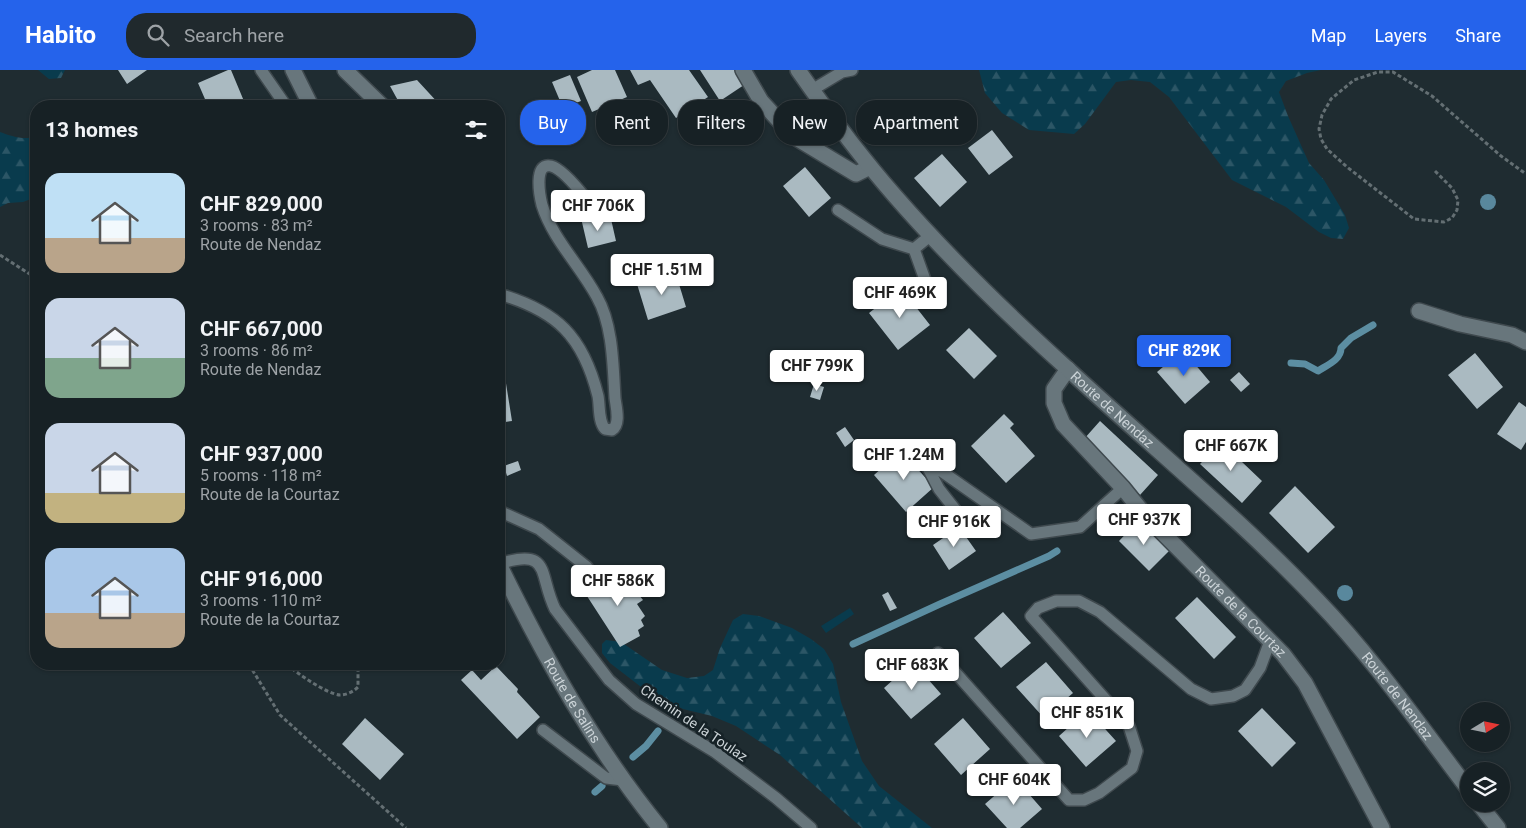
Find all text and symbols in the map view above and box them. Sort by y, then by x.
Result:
search box [126,13,476,58]
text: Habito [25,21,96,49]
icon: search [144,21,172,49]
text: Search here [184,24,284,47]
text: Map [1311,25,1346,46]
text: Layers [1374,25,1427,46]
text: Share [1455,25,1501,46]
chip: Buy [520,100,586,145]
chip: Rent [596,100,668,145]
chip: Filters [678,100,764,145]
chip: New [774,100,846,145]
chip: Apartment [856,100,977,145]
icon: filters [462,116,490,144]
text: 13 homes [45,118,138,142]
pin: CHF 706K [546,190,650,232]
text: CHF 829,000 [200,192,323,216]
icon: home [85,193,145,253]
text: CHF 706K [562,196,634,215]
text: 3 rooms · 83 m² [200,216,313,235]
text: Route de Nendaz [200,235,321,254]
pin: CHF 1.51M [605,254,719,296]
text: CHF 1.51M [622,260,702,279]
pin: CHF 469K [848,276,952,319]
text: CHF 469K [864,283,936,302]
text: CHF 667,000 [200,317,323,341]
icon: home [85,318,145,378]
pin: CHF 829K [1132,334,1236,377]
text: 3 rooms · 86 m² [200,341,313,360]
text: CHF 829K [1148,341,1220,360]
pin: CHF 799K [765,350,869,392]
text: CHF 799K [781,356,853,375]
text: Route de Nendaz [200,360,321,379]
street label: Route de Nendaz [1068,368,1157,451]
pin: CHF 667K [1179,430,1283,472]
text: CHF 667K [1195,436,1267,455]
pin: CHF 1.24M [847,438,961,481]
text: CHF 937,000 [200,442,323,466]
icon: home [85,443,145,503]
text: CHF 1.24M [864,445,944,464]
text: 5 rooms · 118 m² [200,466,322,485]
text: Route de la Courtaz [200,485,340,504]
pin: CHF 937K [1092,504,1196,546]
pin: CHF 916K [902,506,1006,548]
text: CHF 937K [1108,510,1180,529]
text: CHF 916K [918,512,990,531]
street label: Route de la Courtaz [1192,563,1290,661]
pin: CHF 586K [566,564,670,607]
text: CHF 916,000 [200,567,323,591]
icon: home [85,568,145,628]
text: CHF 586K [582,571,654,590]
text: 3 rooms · 110 m² [200,591,322,610]
text: Route de la Courtaz [200,610,340,629]
pin: CHF 683K [860,648,964,691]
street label: Route de Nendaz [1359,649,1436,743]
street label: Route de Salins [541,655,604,746]
text: CHF 683K [876,655,948,674]
street label: Chemin de la Toulaz [638,681,751,765]
pin: CHF 851K [1035,696,1139,739]
north arrow [1460,702,1510,752]
map controls [1460,702,1510,812]
text: CHF 851K [1051,703,1123,722]
button: layers [1460,762,1510,812]
pin: CHF 604K [962,764,1066,806]
text: CHF 604K [978,770,1050,789]

